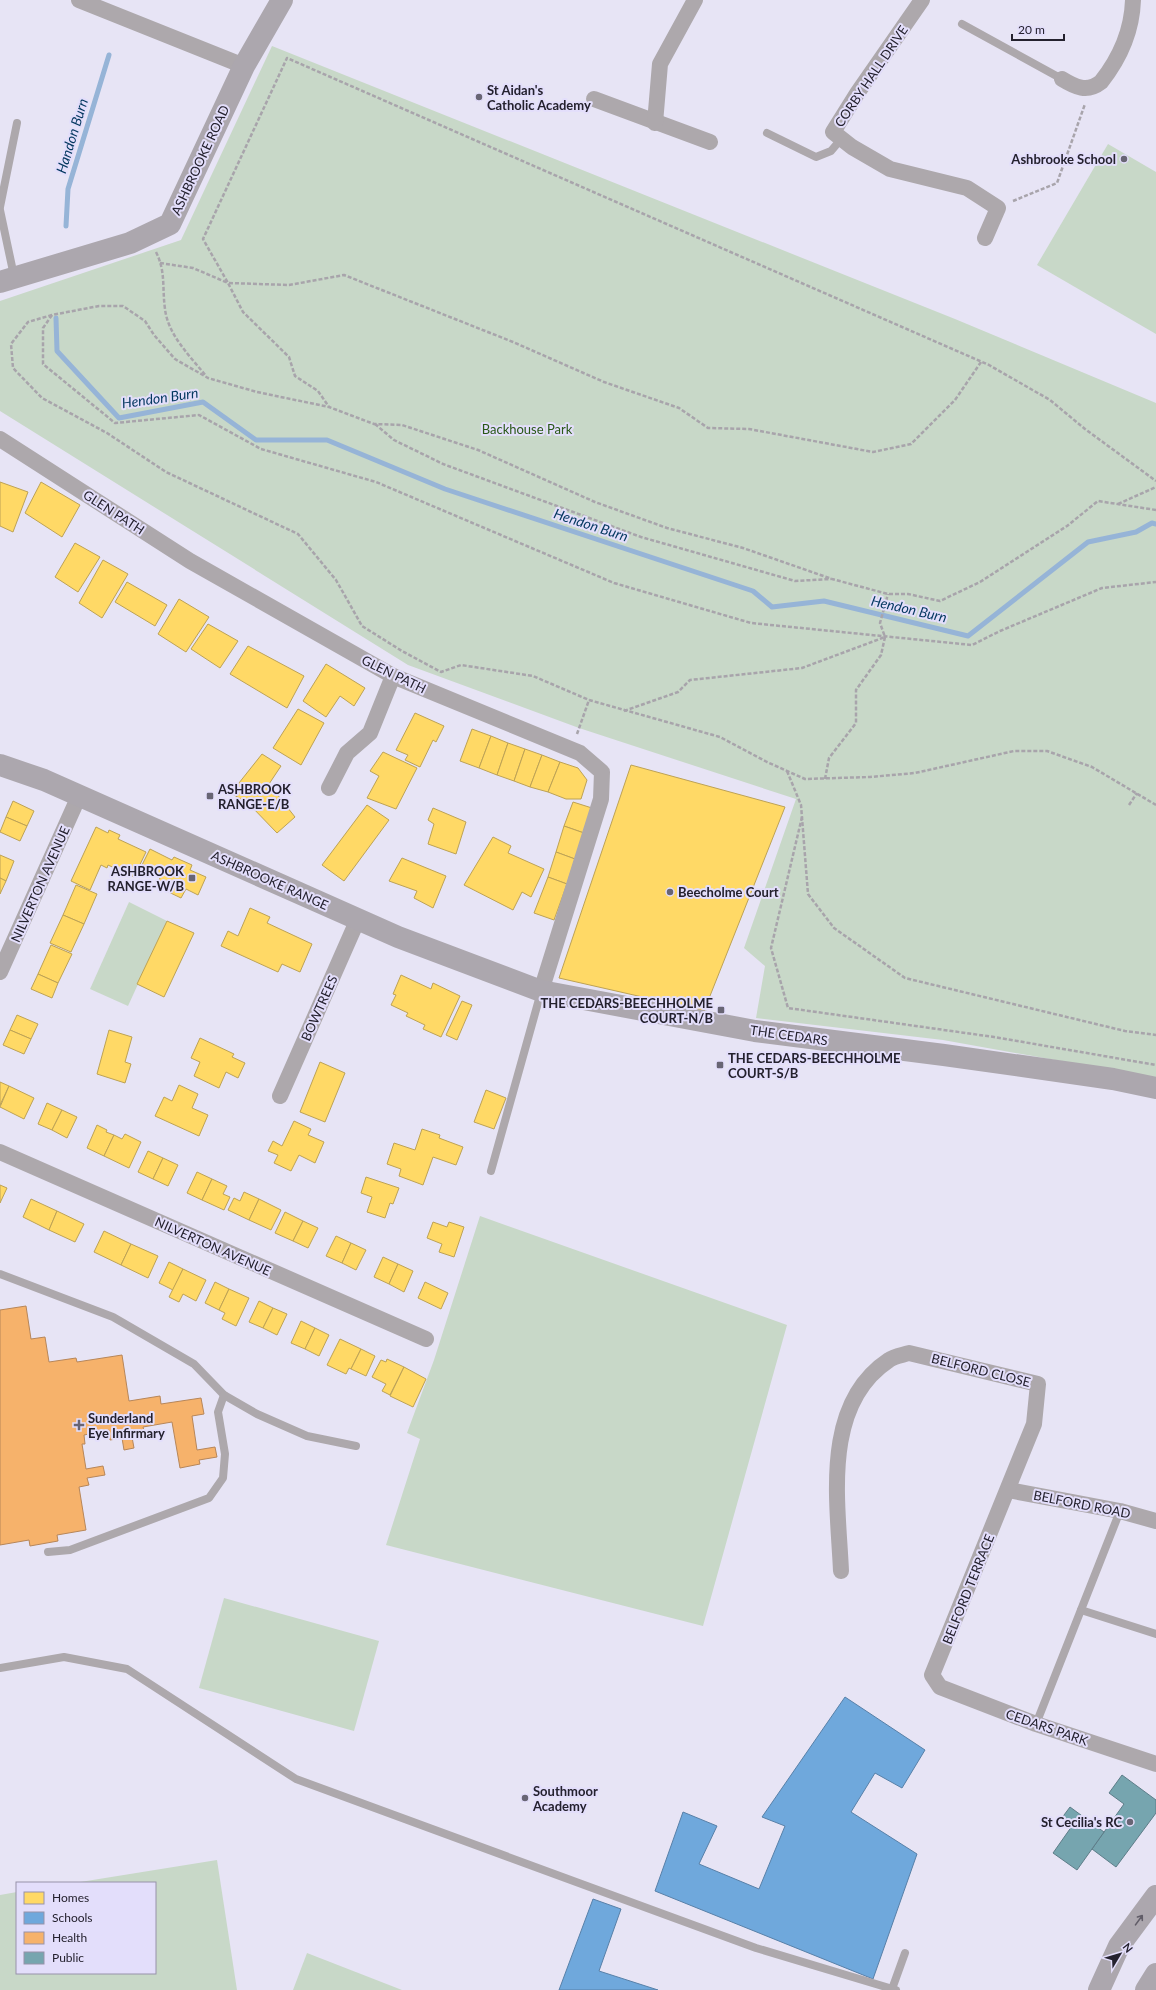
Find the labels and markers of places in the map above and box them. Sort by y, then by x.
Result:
place label: St Aidan's Catholic Academy [487,82,591,113]
marker: St Aidan's Catholic Academy [474,92,484,102]
place label: Ashbrooke School [1010,151,1116,167]
marker: Ashbrooke School [1119,154,1129,164]
place label: ASHBROOK RANGE-E/B [217,781,292,812]
marker: ASHBROOK RANGE-E/B [205,791,215,801]
place label: ASHBROOK RANGE-W/B [107,863,185,894]
marker: ASHBROOK RANGE-W/B [187,873,197,883]
place label: Beecholme Court [678,884,779,900]
marker: Beecholme Court [665,887,675,897]
place label: THE CEDARS-BEECHHOLME COURT-N/B [541,995,713,1026]
marker: THE CEDARS-BEECHHOLME COURT-N/B [716,1005,726,1015]
place label: THE CEDARS-BEECHHOLME COURT-S/B [728,1050,900,1081]
marker: THE CEDARS-BEECHHOLME COURT-S/B [715,1060,725,1070]
place label: Sunderland Eye Infirmary [88,1410,165,1441]
marker: Sunderland Eye Infirmary [73,1419,85,1431]
place label: Southmoor Academy [532,1783,598,1814]
marker: Southmoor Academy [520,1793,530,1803]
place label: St Cecilia's RC [1041,1814,1122,1830]
marker: St Cecilia's RC [1125,1817,1135,1827]

